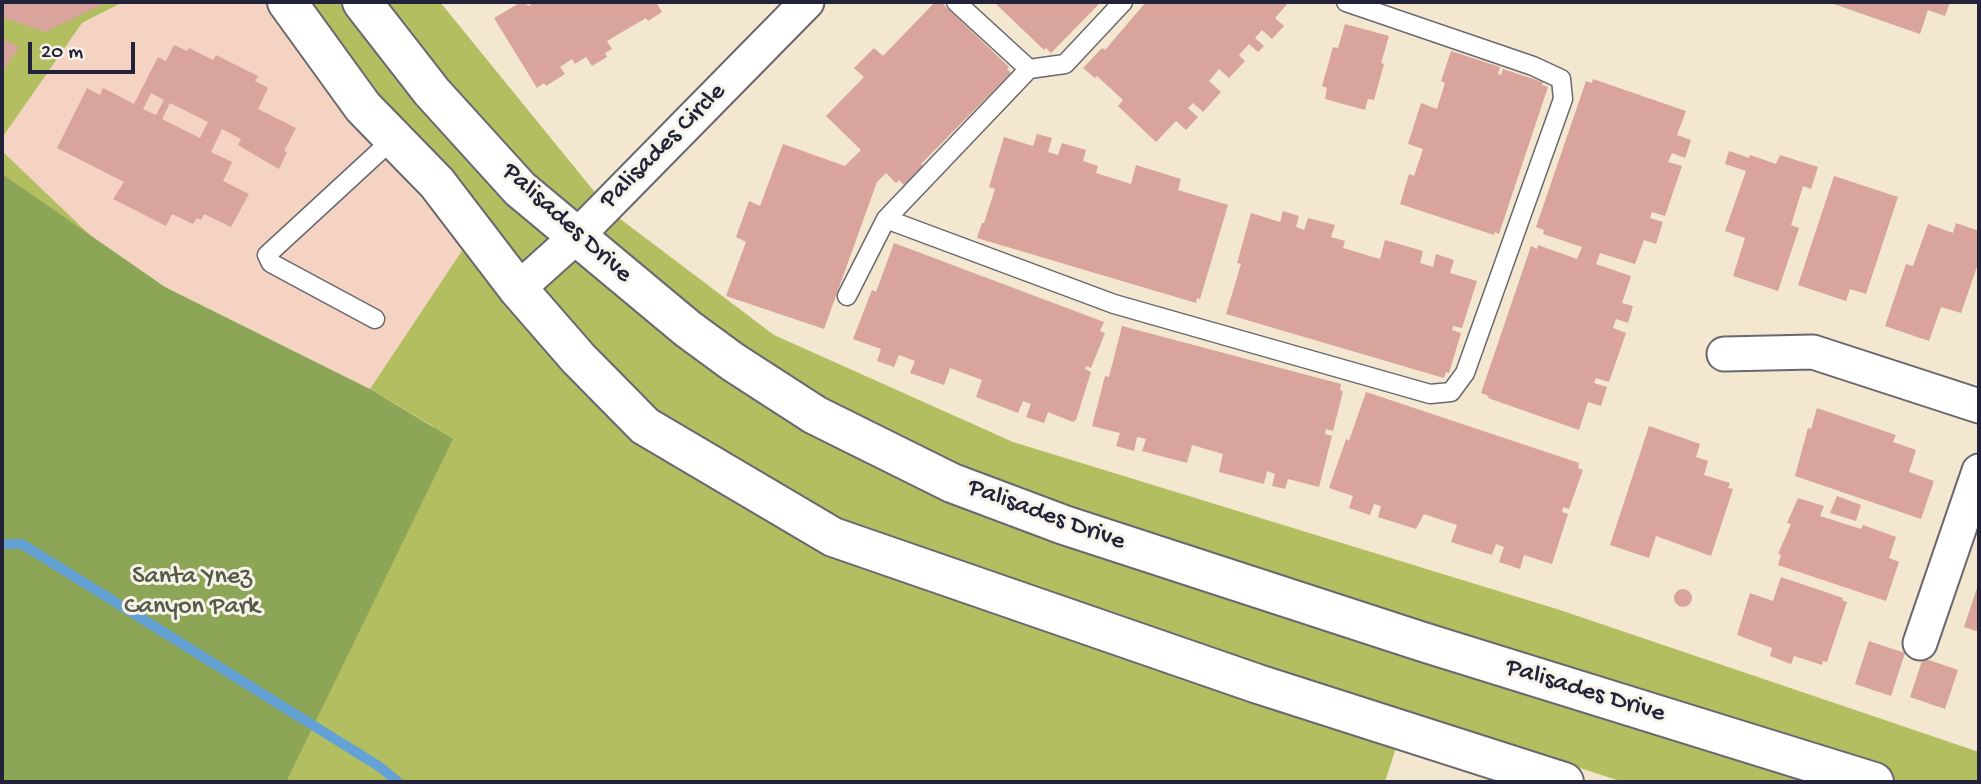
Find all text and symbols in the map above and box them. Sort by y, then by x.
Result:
scale bar [32,28,138,72]
text: 20 m [41,41,83,66]
street label: Palisades Circle [594,77,734,217]
street label: Palisades Drive [494,157,638,291]
street label: Palisades Drive [963,473,1129,559]
park label: Santa Ynez Canyon Park [124,562,260,624]
street label: Palisades Drive [1501,653,1669,731]

